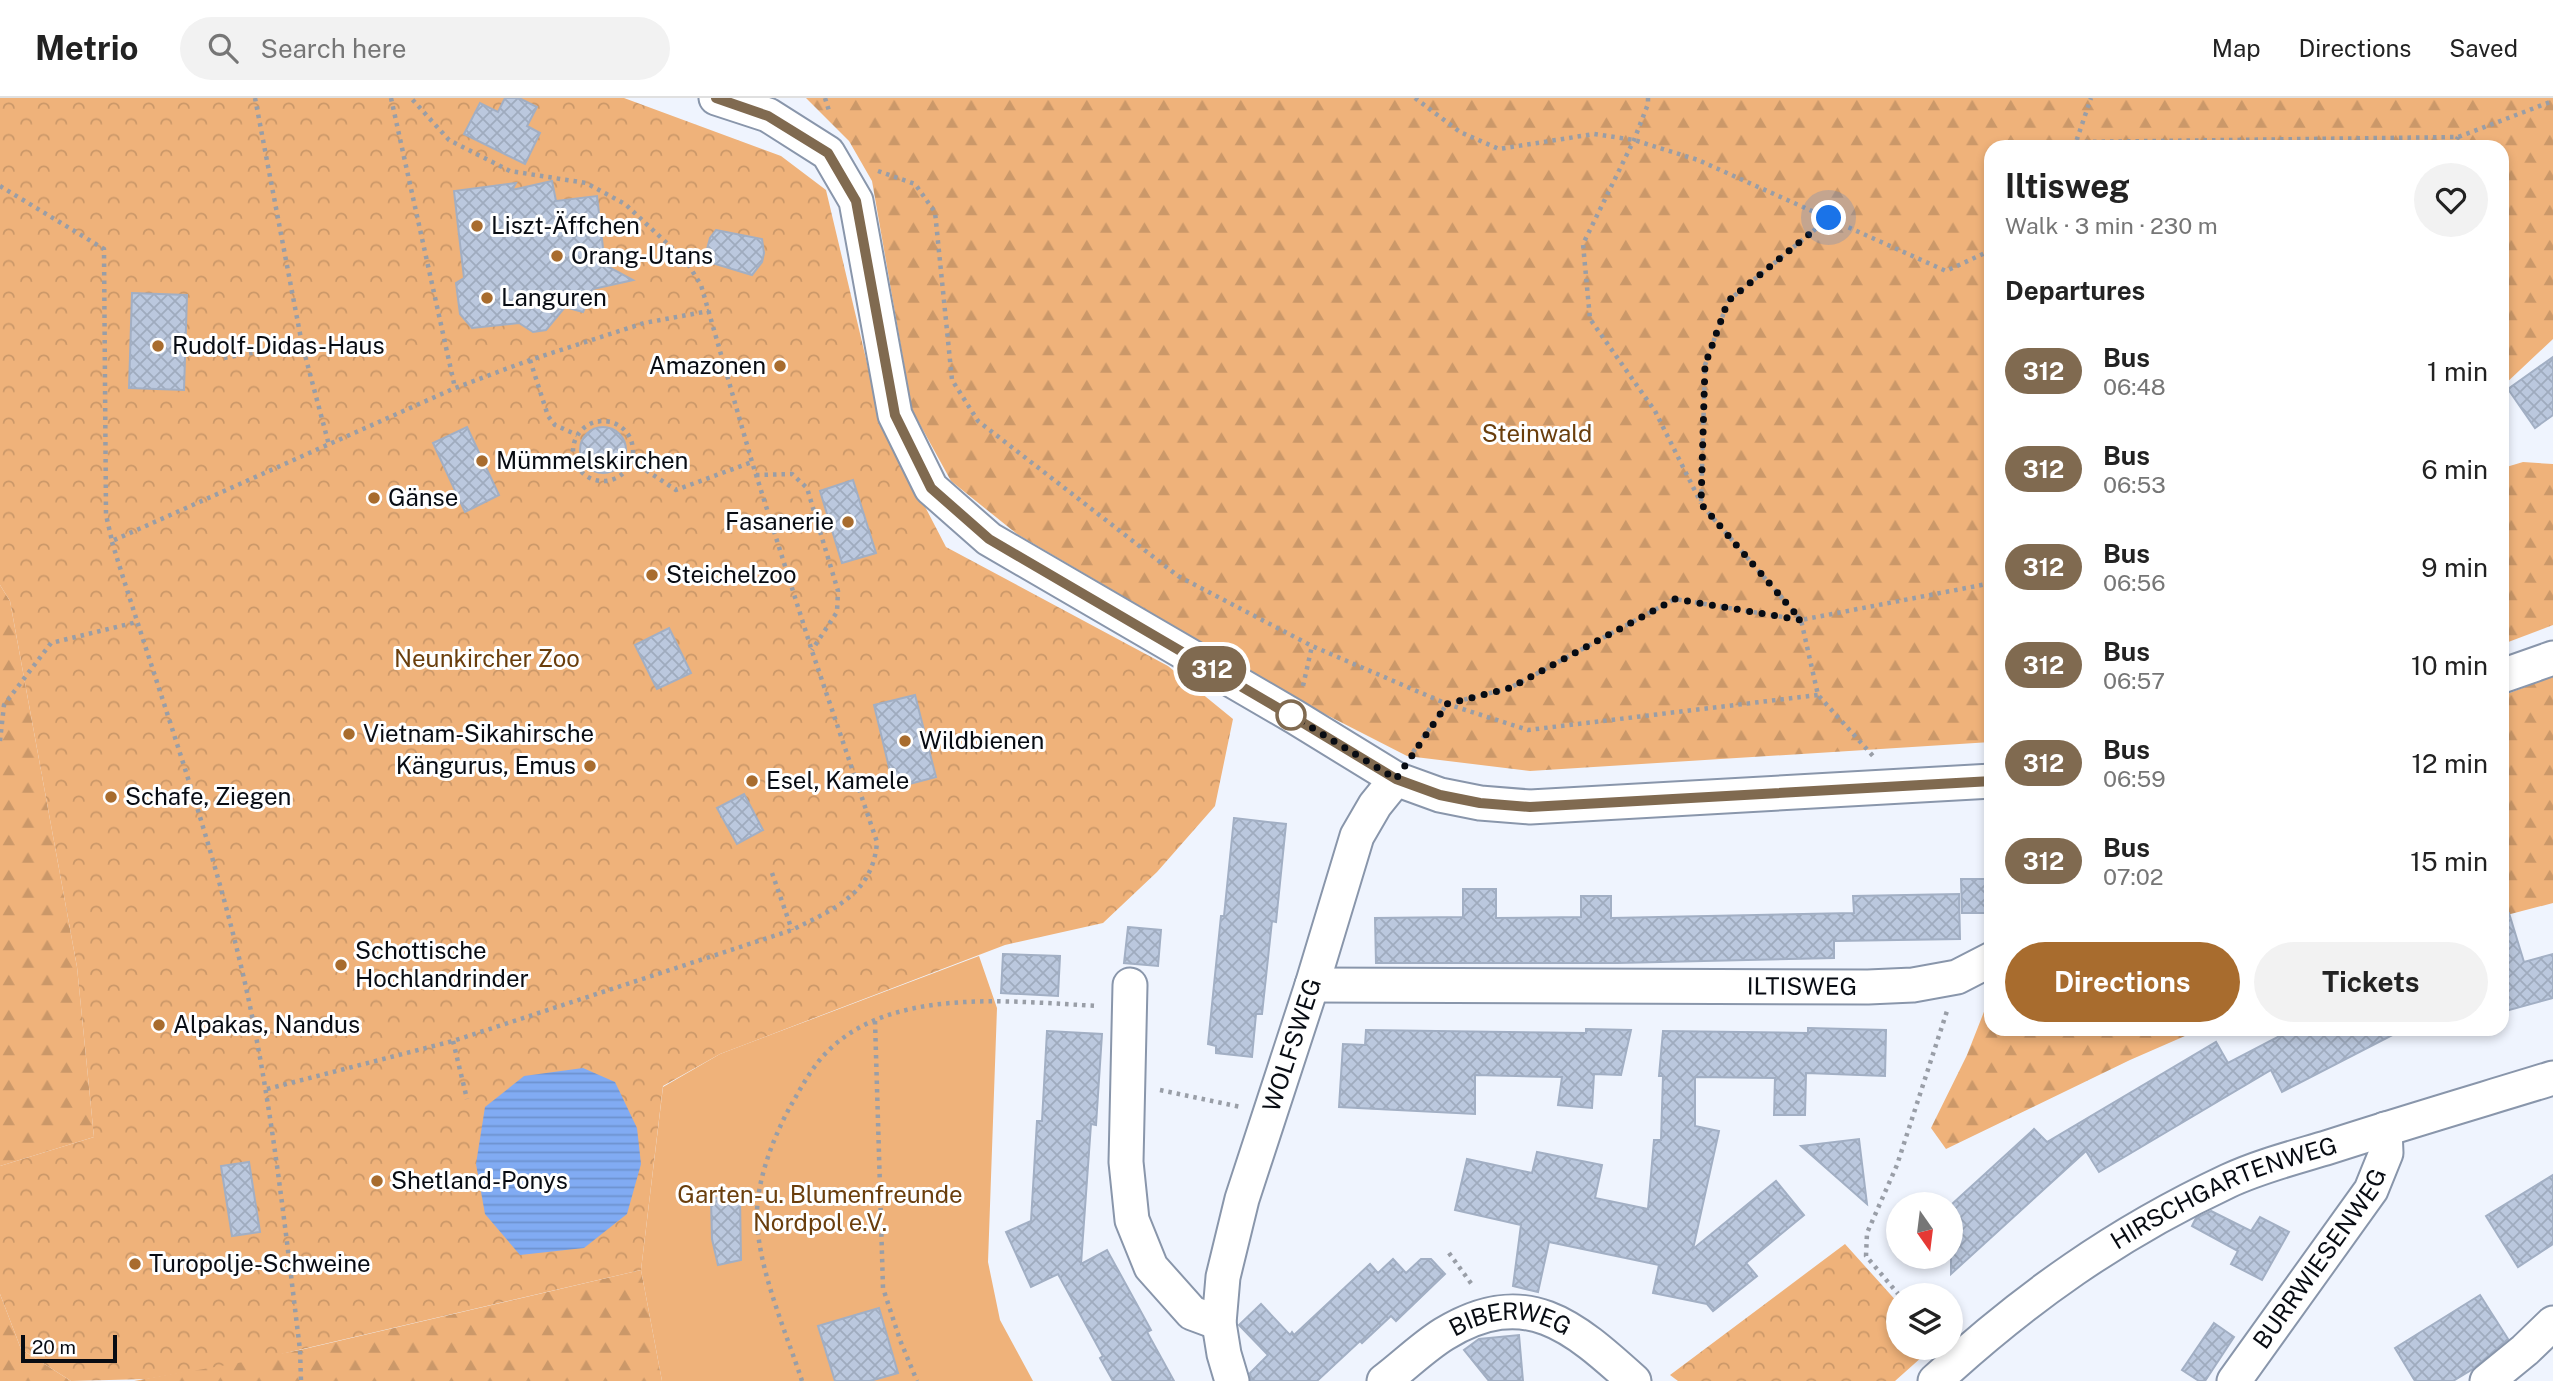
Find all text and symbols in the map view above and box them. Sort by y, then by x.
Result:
search box [180,17,670,80]
text: Metrio [35,29,138,67]
icon: search [204,29,242,67]
text: Search here [260,33,406,64]
text: Map [2212,34,2261,62]
text: Directions [2299,34,2411,62]
text: Saved [2449,34,2518,62]
button: heart [2414,163,2488,237]
text: Iltisweg [2005,167,2130,205]
your location [1811,200,1846,235]
place label: Liszt-Äffchen [491,211,640,239]
text: Walk · 3 min · 230 m [2005,212,2218,239]
marker: Liszt-Äffchen [469,218,485,234]
place label: Orang-Utans [571,241,713,269]
marker: Orang-Utans [549,248,565,264]
text: Departures [2005,275,2145,306]
place label: Languren [501,283,607,311]
marker: Languren [479,290,495,306]
place label: Rudolf-Didas-Haus [172,331,385,359]
marker: Rudolf-Didas-Haus [150,338,166,354]
text: Bus [2103,342,2150,373]
place label: Amazonen [649,351,766,379]
text: 1 min [2427,356,2488,387]
text: 312 [2023,357,2064,385]
marker: Amazonen [772,358,788,374]
text: 06:48 [2103,373,2166,400]
park label: Steinwald [1482,419,1592,447]
text: Bus [2103,440,2150,471]
place label: Mümmelskirchen [496,446,688,474]
marker: Mümmelskirchen [474,453,490,469]
text: 6 min [2421,454,2488,485]
text: 312 [2023,455,2064,483]
text: 06:53 [2103,471,2166,498]
place label: Gänse [388,483,458,511]
marker: Gänse [366,490,382,506]
place label: Fasanerie [725,507,834,535]
marker: Fasanerie [840,514,856,530]
text: Bus [2103,538,2150,569]
text: 9 min [2421,552,2488,583]
text: 312 [2023,553,2064,581]
place label: Steichelzoo [666,560,797,588]
marker: Steichelzoo [644,567,660,583]
text: 06:56 [2103,569,2165,596]
text: Bus [2103,636,2150,667]
park label: Neunkircher Zoo [394,644,580,672]
line badge: 312 [1172,646,1252,692]
text: 10 min [2411,650,2488,681]
text: 312 [2023,651,2064,679]
text: 312 [1191,655,1233,683]
text: 06:57 [2103,667,2165,694]
unlabelled marker [1276,700,1306,730]
place label: Vietnam-Sikahirsche [363,719,594,747]
marker: Vietnam-Sikahirsche [341,726,357,742]
place label: Wildbienen [919,726,1044,754]
marker: Wildbienen [897,733,913,749]
text: Bus [2103,734,2150,765]
text: 12 min [2412,748,2488,779]
text: 312 [2023,749,2064,777]
place label: Kängurus, Emus [396,751,576,779]
marker: Kängurus, Emus [582,758,598,774]
text: 06:59 [2103,765,2166,792]
place label: Esel, Kamele [766,766,909,794]
marker: Esel, Kamele [744,773,760,789]
place label: Schafe, Ziegen [125,782,291,810]
marker: Schafe, Ziegen [103,789,119,805]
text: Bus [2103,832,2150,863]
text: 15 min [2410,846,2488,877]
text: 312 [2023,847,2064,875]
text: 07:02 [2103,863,2163,890]
place label: Schottische Hochlandrinder [355,936,529,992]
button: Directions [2005,942,2240,1022]
button: Tickets [2254,942,2488,1022]
marker: Schottische Hochlandrinder [333,957,349,973]
street label: ILTISWEG [1747,972,1857,1000]
street label: WOLFSWEG [1256,974,1326,1115]
place label: Alpakas, Nandus [173,1010,360,1038]
marker: Alpakas, Nandus [151,1017,167,1033]
street label: HIRSCHGARTENWEG [2105,1130,2340,1254]
street label: BURRWIESENWEG [2247,1164,2391,1354]
place label: Shetland-Ponys [391,1166,568,1194]
marker: Shetland-Ponys [369,1173,385,1189]
park label: Garten- u. Blumenfreunde Nordpol e.V. [677,1180,963,1236]
north arrow [1886,1192,1964,1269]
map controls [1886,1192,1963,1360]
place label: Turopolje-Schweine [149,1249,371,1277]
marker: Turopolje-Schweine [127,1256,143,1272]
button: layers [1886,1283,1963,1360]
text: BIBERWEG [1444,1296,1577,1341]
street label: BIBERWEG [1447,1321,1573,1351]
scale bar [21,1332,117,1364]
text: 20 m [32,1336,76,1358]

